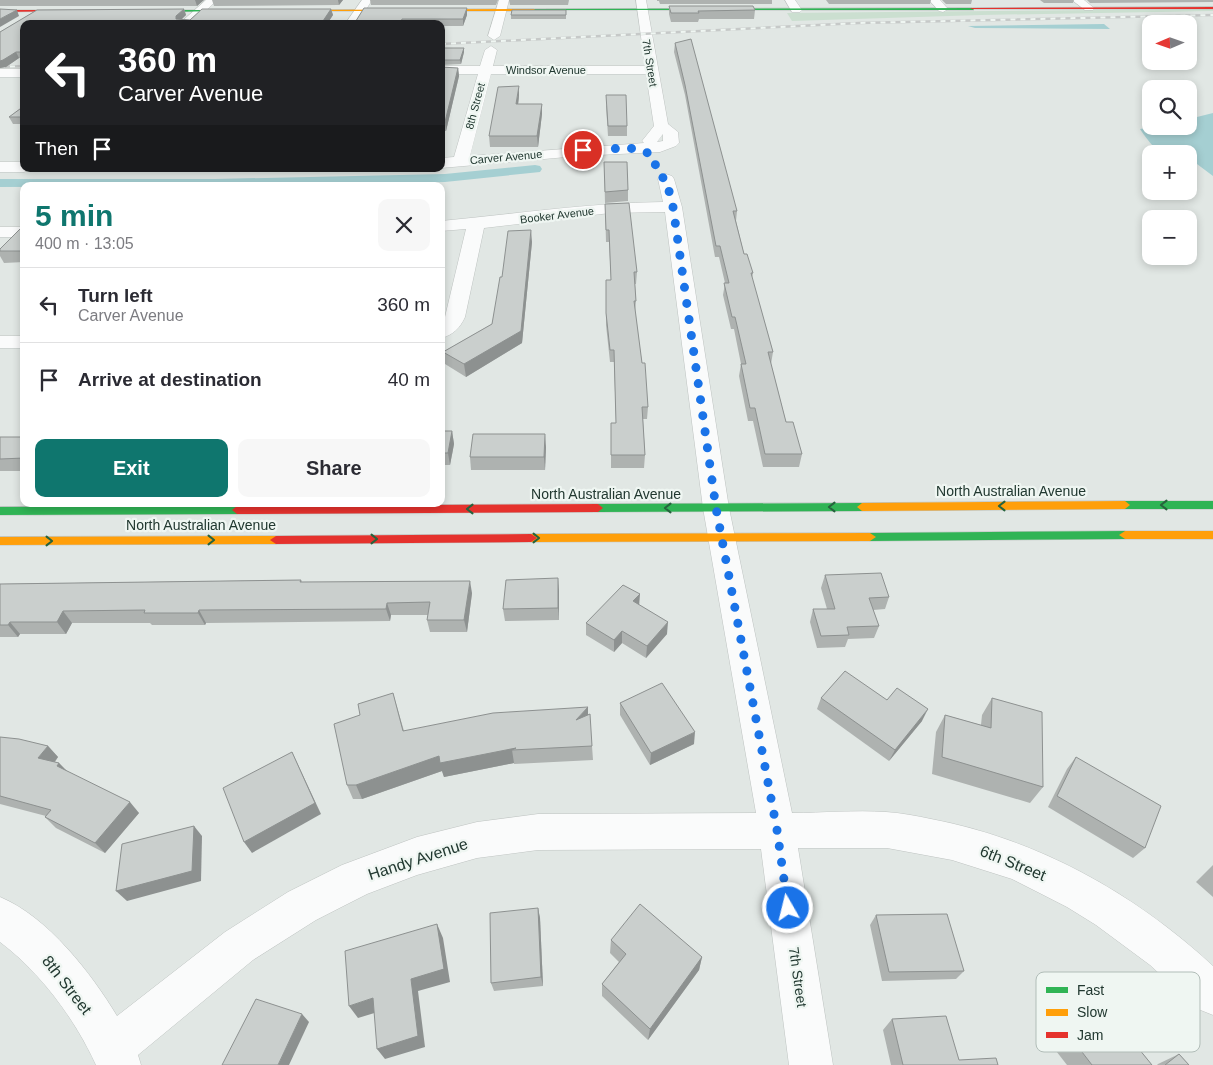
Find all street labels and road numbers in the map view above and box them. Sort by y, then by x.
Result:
street label: 7th Street [640,39,660,87]
street label: Windsor Avenue [506,64,586,76]
street label: 8th Street [463,81,487,131]
street label: Carver Avenue [469,148,543,166]
street label: Booker Avenue [519,205,595,225]
street label: North Australian Avenue [936,483,1086,499]
street label: North Australian Avenue [531,486,681,502]
street label: North Australian Avenue [126,517,276,533]
street label: Handy Avenue [366,835,470,883]
street label: 6th Street [978,842,1049,884]
street label: 7th Street [786,946,810,1008]
street label: 8th Street [39,952,95,1018]

